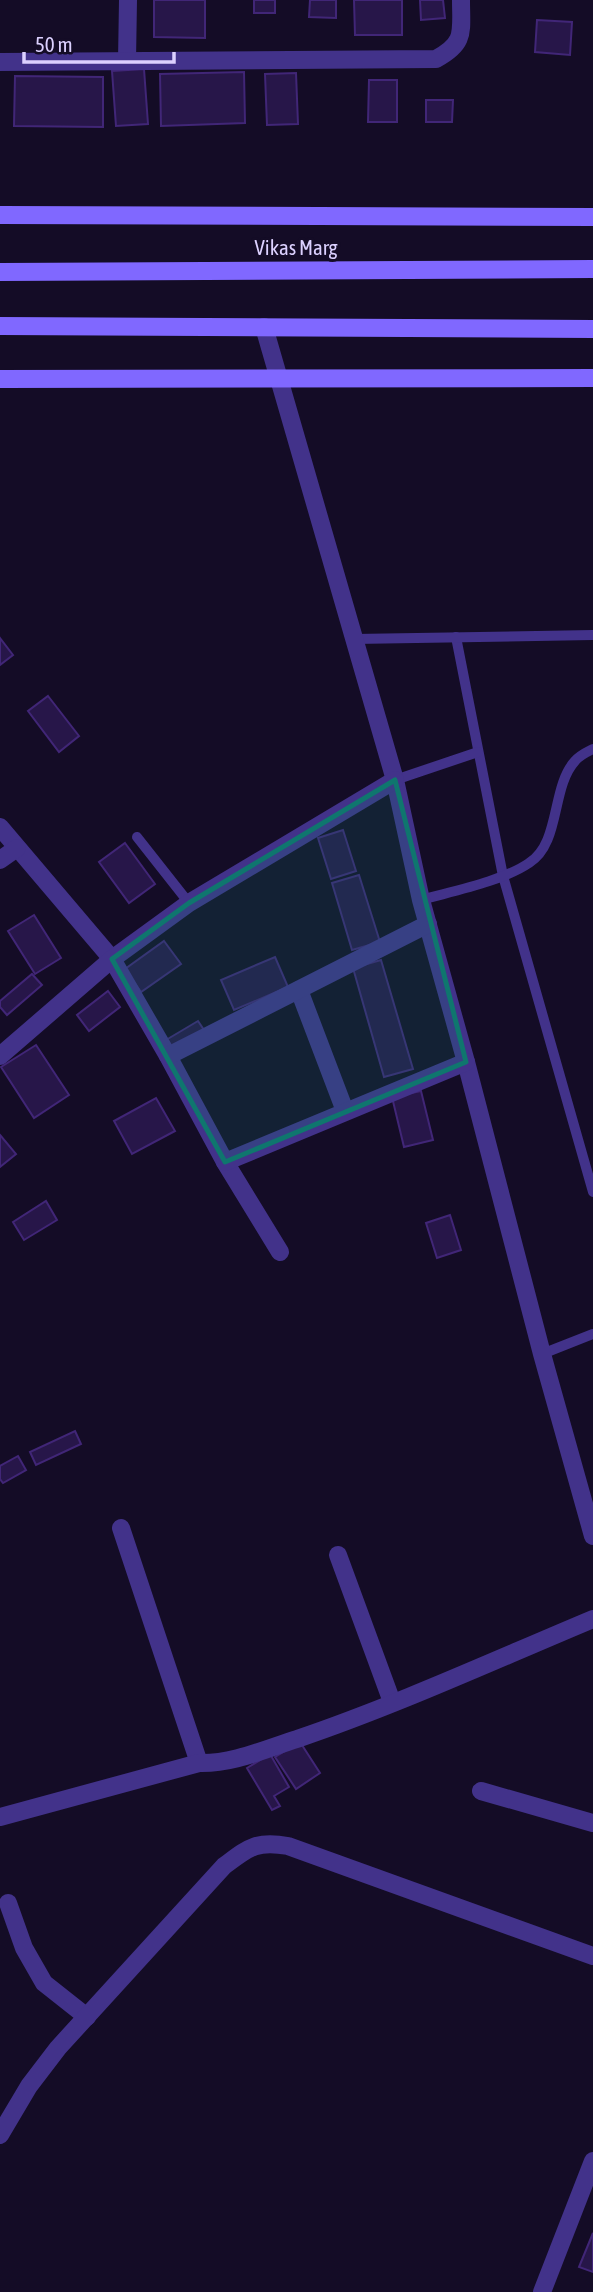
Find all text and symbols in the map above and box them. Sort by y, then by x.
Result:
scale bar [24,21,175,65]
text: 50 m [35,32,73,56]
street label: Vikas Marg [255,235,337,259]

